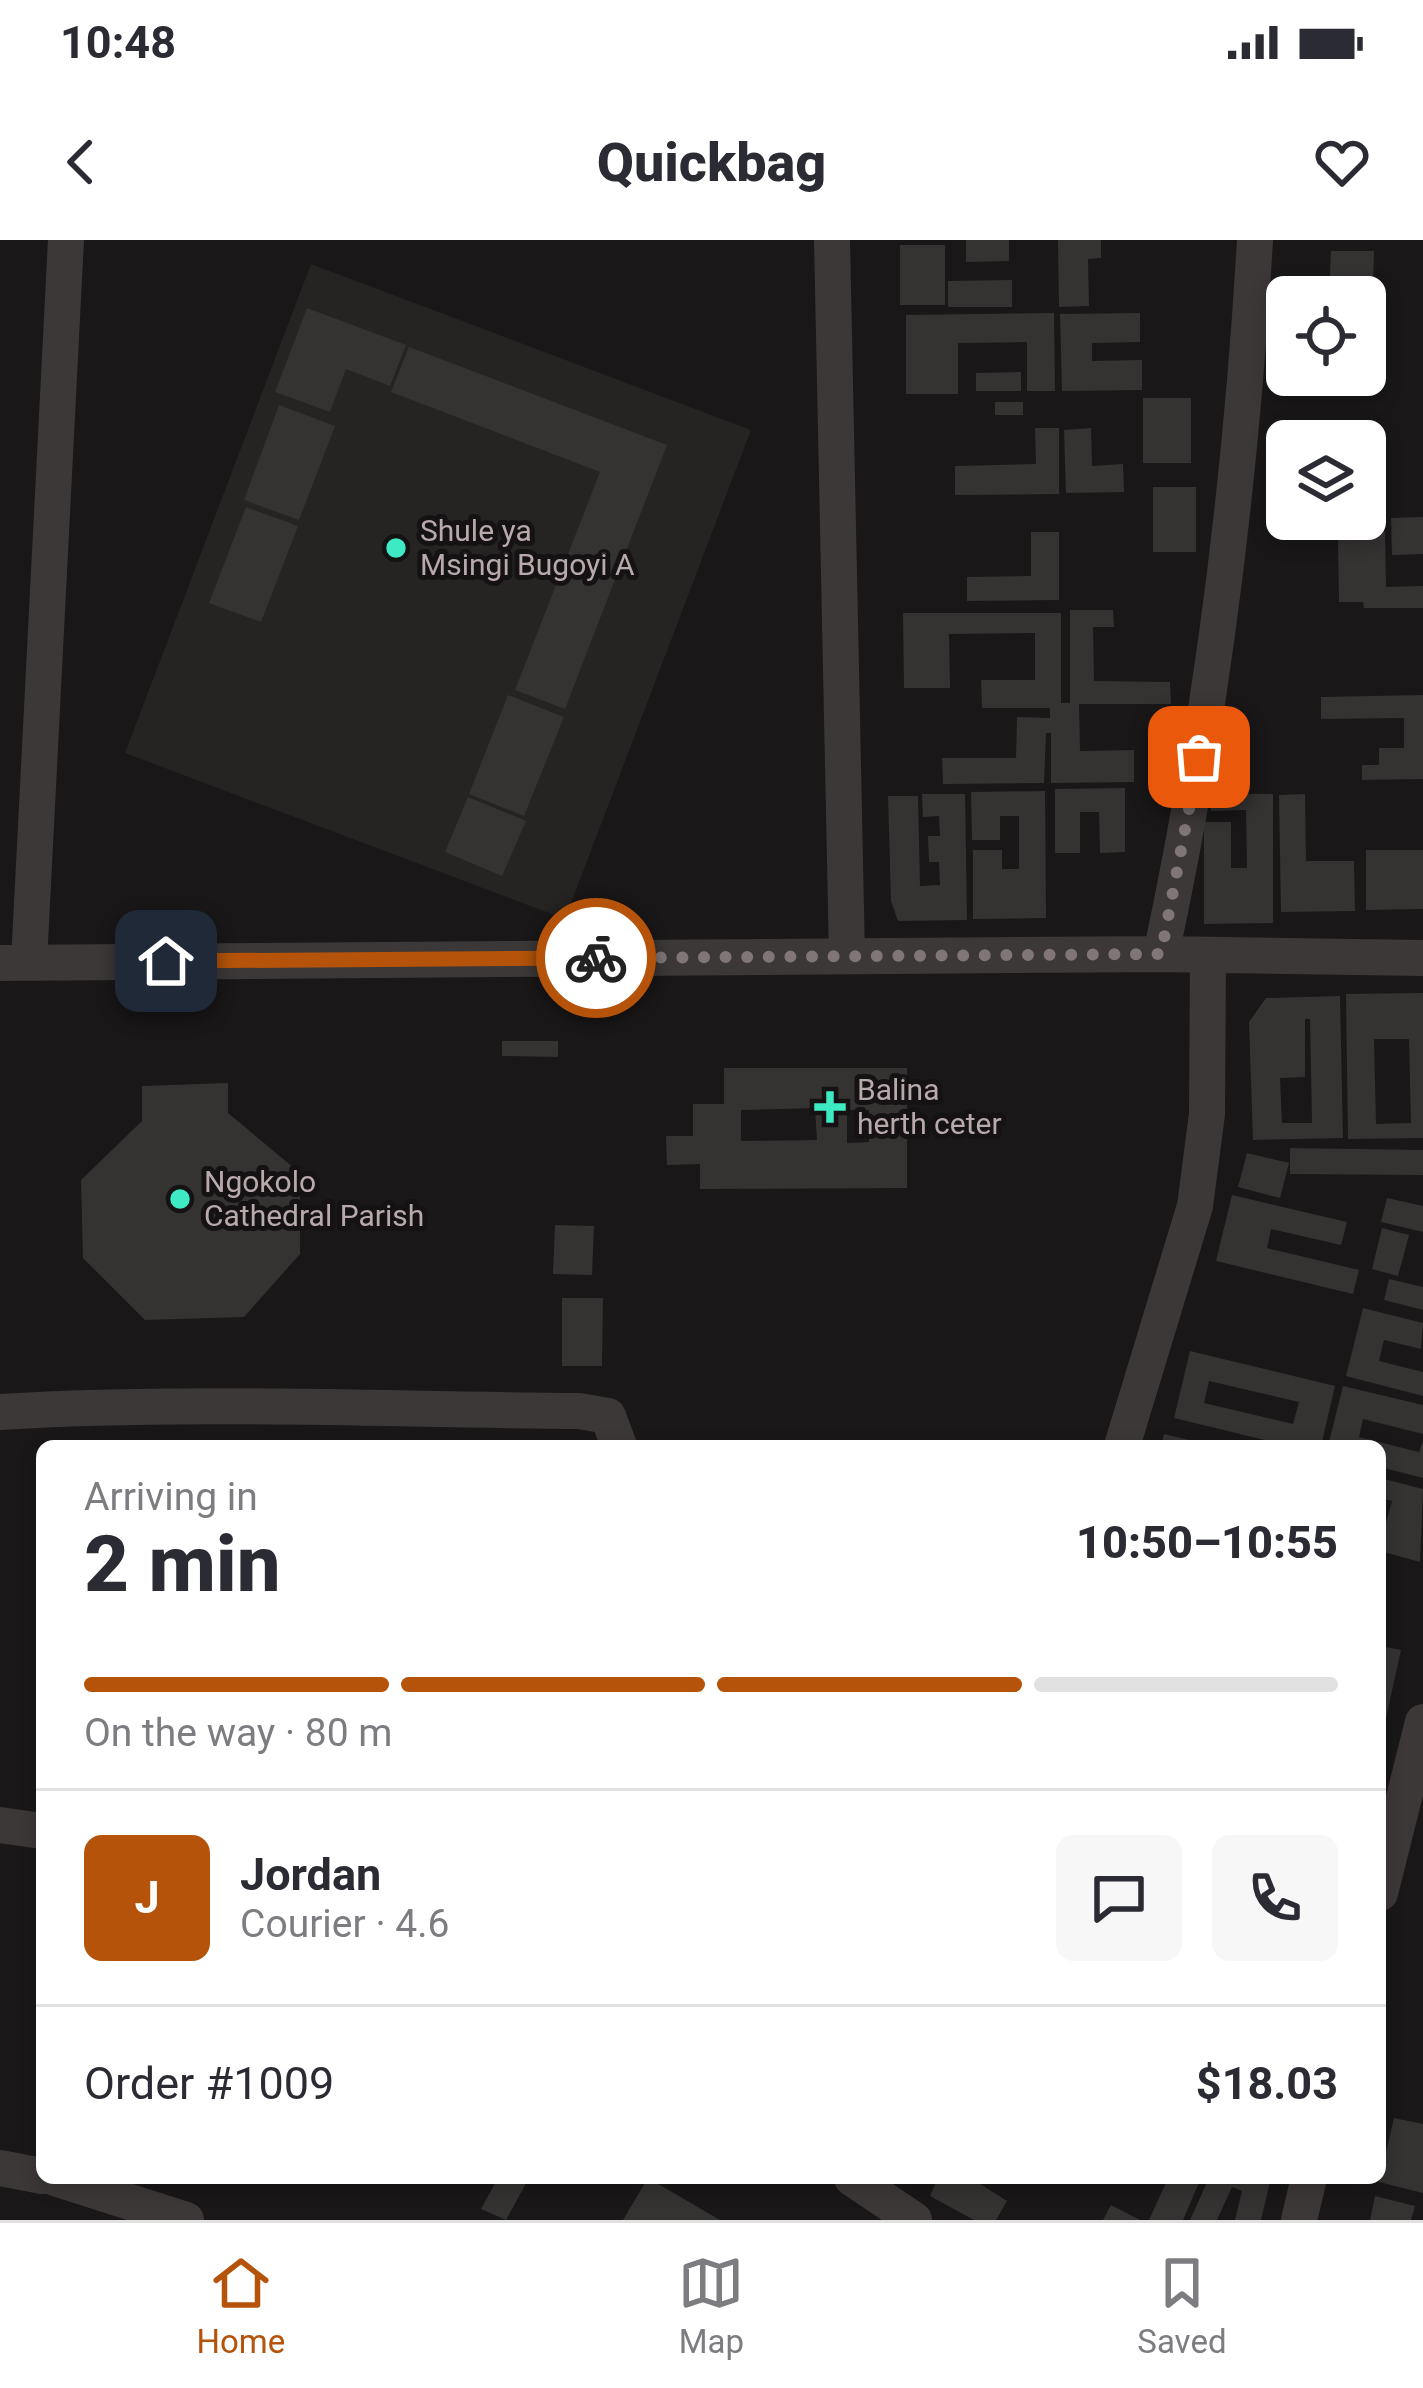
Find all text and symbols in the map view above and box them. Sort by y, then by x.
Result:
text: 10:48 [60,16,176,69]
icon: back [48,129,114,195]
icon: heart [1309,129,1375,195]
text: Quickbag [597,131,826,194]
map controls [1266,276,1386,540]
button: locate [1266,276,1386,396]
button: layers [1266,420,1386,540]
place label: Shule ya Msingi Bugoyi A [420,513,635,582]
marker: Shule ya Msingi Bugoyi A [383,535,409,561]
pin [1148,706,1250,808]
icon: bag [1166,724,1232,790]
courier [536,898,656,1018]
pin [115,910,217,1012]
icon: bike [563,925,629,991]
icon: home [133,928,199,994]
place label: Balina herth ceter [857,1072,1002,1141]
marker: Balina herth ceter [814,1091,846,1123]
place label: Ngokolo Cathedral Parish [204,1164,424,1233]
marker: Ngokolo Cathedral Parish [167,1186,193,1212]
text: Arriving in [84,1474,258,1520]
text: 10:50–10:55 [1076,1516,1338,1569]
text: 2 min [84,1519,281,1610]
text: On the way · 80 m [84,1710,393,1756]
button: chat [1056,1835,1182,1961]
button: phone [1212,1835,1338,1961]
text: Jordan [240,1848,381,1901]
text: J [134,1871,160,1924]
text: Courier · 4.6 [240,1901,449,1947]
text: Order #1009 [84,2057,334,2110]
text: $18.03 [1196,2057,1338,2110]
tab: Home [197,2250,285,2361]
tab: Map [678,2250,744,2361]
tab: Saved [1137,2250,1227,2361]

